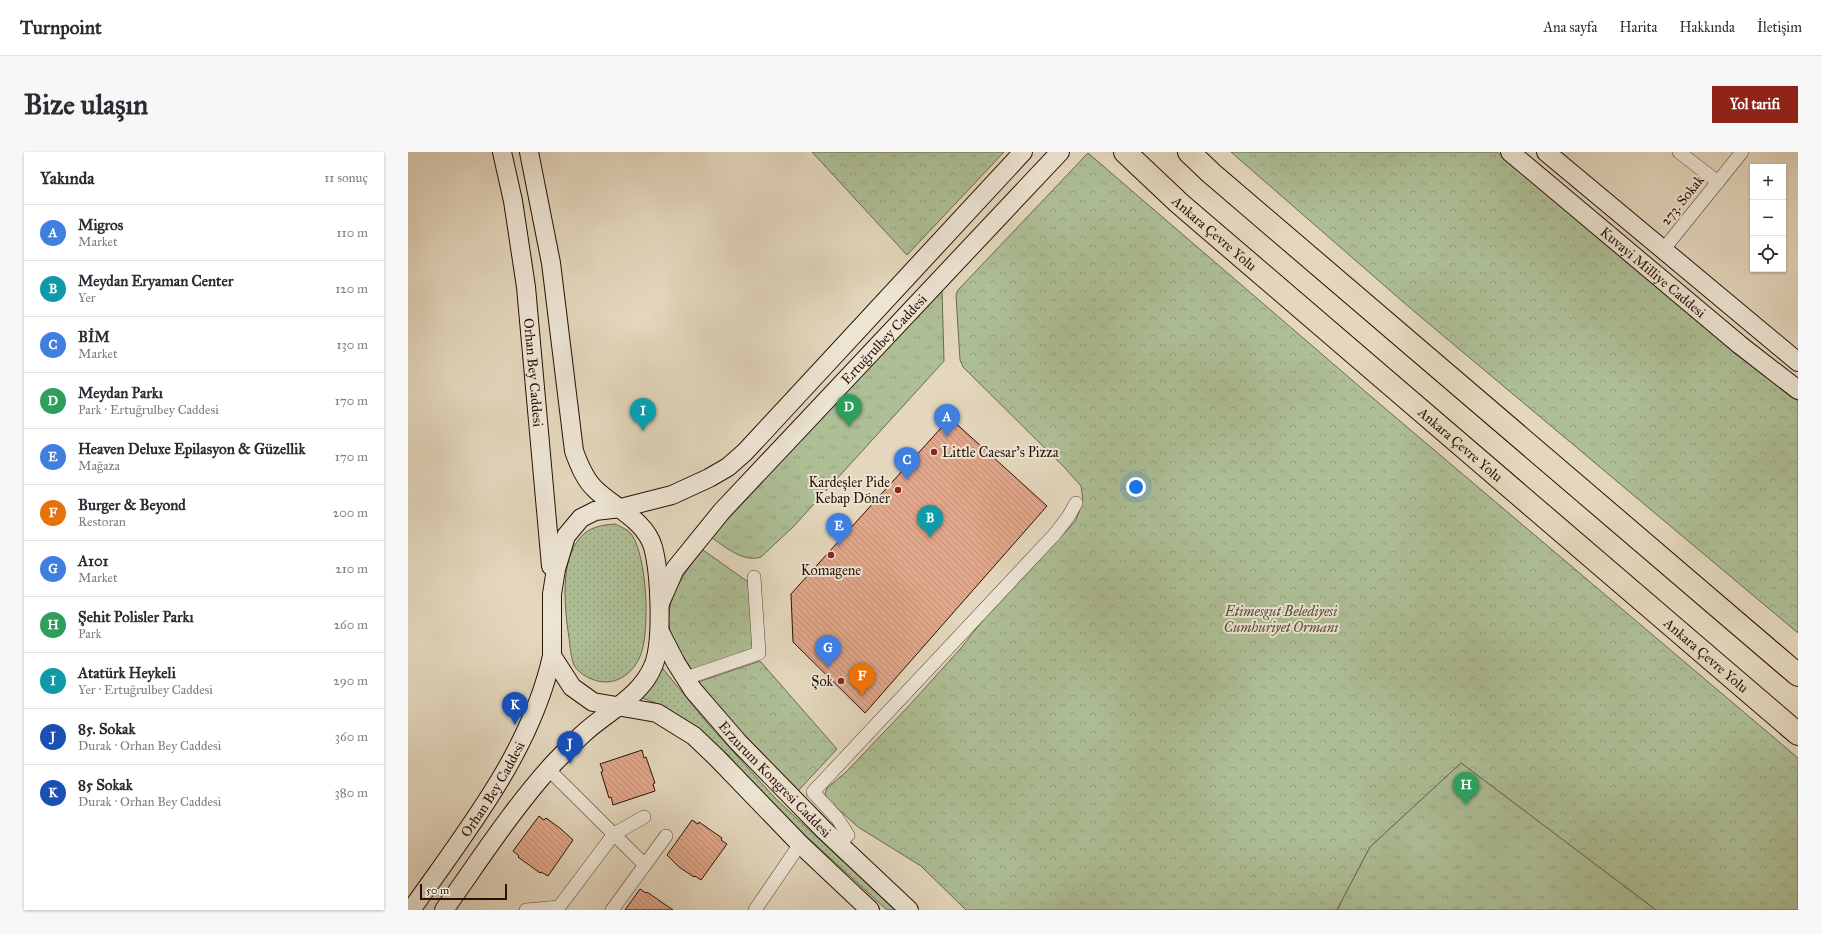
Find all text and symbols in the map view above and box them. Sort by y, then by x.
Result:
text: Turnpoint [20,16,102,39]
text: Ana sayfa [1544,19,1597,36]
text: Harita [1619,19,1657,36]
text: Hakkında [1679,19,1735,36]
text: İletişim [1757,19,1802,36]
button: Yol tarifi [1712,86,1798,123]
text: Bize ulaşın [24,87,148,122]
map controls [1750,164,1786,272]
button: + [1750,164,1786,200]
text: Yakında [40,168,94,189]
text: 11 sonuç [324,170,368,186]
street label: 273. Sokak [1657,171,1708,229]
street label: Ankara Çevre Yolu [1168,192,1260,275]
button: − [1750,200,1786,236]
text: Migros [78,216,123,234]
street label: Kuvayi Milliye Caddesi [1597,224,1709,322]
text: A [49,225,57,241]
text: 110 m [336,225,368,241]
text: Market [78,234,118,250]
button: locate [1750,236,1786,272]
text: Meydan Eryaman Center [78,272,233,290]
text: B [49,281,57,297]
text: 120 m [335,281,368,297]
text: Yer [78,290,96,306]
street label: Ertuğrulbey Caddesi [838,291,931,388]
street label: Orhan Bey Caddesi [520,317,547,428]
text: BİM [78,328,110,346]
text: C [49,337,57,353]
text: 130 m [336,337,368,353]
text: Market [78,346,118,362]
text: Meydan Parkı [78,384,163,402]
text: D [48,393,58,409]
text: 170 m [335,393,368,409]
pin: D [836,394,862,427]
pin: I [630,398,656,431]
text: Park · Ertuğrulbey Caddesi [78,402,219,418]
street label: Ankara Çevre Yolu [1414,403,1506,486]
pin: A [934,404,960,437]
text: Heaven Deluxe Epilasyon & Güzellik [78,440,305,458]
place label: Little Caesar's Pizza [942,444,1059,461]
pin: C [894,447,920,480]
marker: Little Caesar's Pizza [929,447,939,457]
text: E [48,449,58,465]
text: 170 m [335,449,368,465]
text: Mağaza [78,458,120,474]
place label: Kardeşler Pide Kebap Döner [808,474,891,507]
your location [1126,477,1146,497]
marker: Kardeşler Pide Kebap Döner [893,485,903,495]
text: Burger & Beyond [78,496,186,514]
text: F [49,505,57,521]
text: 200 m [333,505,368,521]
pin: B [917,505,943,538]
pin: E [826,513,852,546]
text: Restoran [78,514,126,530]
marker: Komagene [826,550,836,560]
text: A101 [78,552,108,570]
text: G [48,561,58,577]
text: 210 m [335,561,368,577]
place label: Komagene [801,562,861,579]
text: Market [78,570,118,586]
park label: Etimesgut Belediyesi Cumhuriyet Ormanı [1224,603,1338,636]
text: Şehit Polisler Parkı [78,608,194,626]
street label: Ankara Çevre Yolu [1659,614,1752,697]
text: H [47,617,59,633]
text: 260 m [334,617,368,633]
text: Park [78,626,102,642]
pin: G [815,635,841,668]
pin: F [849,663,875,696]
text: Atatürk Heykeli [78,664,176,682]
text: I [50,673,56,689]
text: 290 m [333,673,368,689]
place label: Şok [811,673,833,690]
marker: Şok [836,676,846,686]
text: Yer · Ertuğrulbey Caddesi [78,682,213,698]
pin: K [502,692,528,725]
street label: Erzurum Kongresi Caddesi [715,718,835,841]
text: 85. Sokak [78,720,135,738]
text: J [50,729,56,745]
text: 360 m [335,729,368,745]
pin: J [557,731,583,764]
text: Durak · Orhan Bey Caddesi [78,738,221,754]
street label: Orhan Bey Caddesi [457,739,529,841]
pin: H [1453,772,1479,805]
text: 85 Sokak [78,776,133,794]
text: K [48,785,58,801]
text: 380 m [335,785,368,801]
text: Durak · Orhan Bey Caddesi [78,794,221,810]
scale bar [420,882,507,901]
text: 50 m [426,884,449,897]

